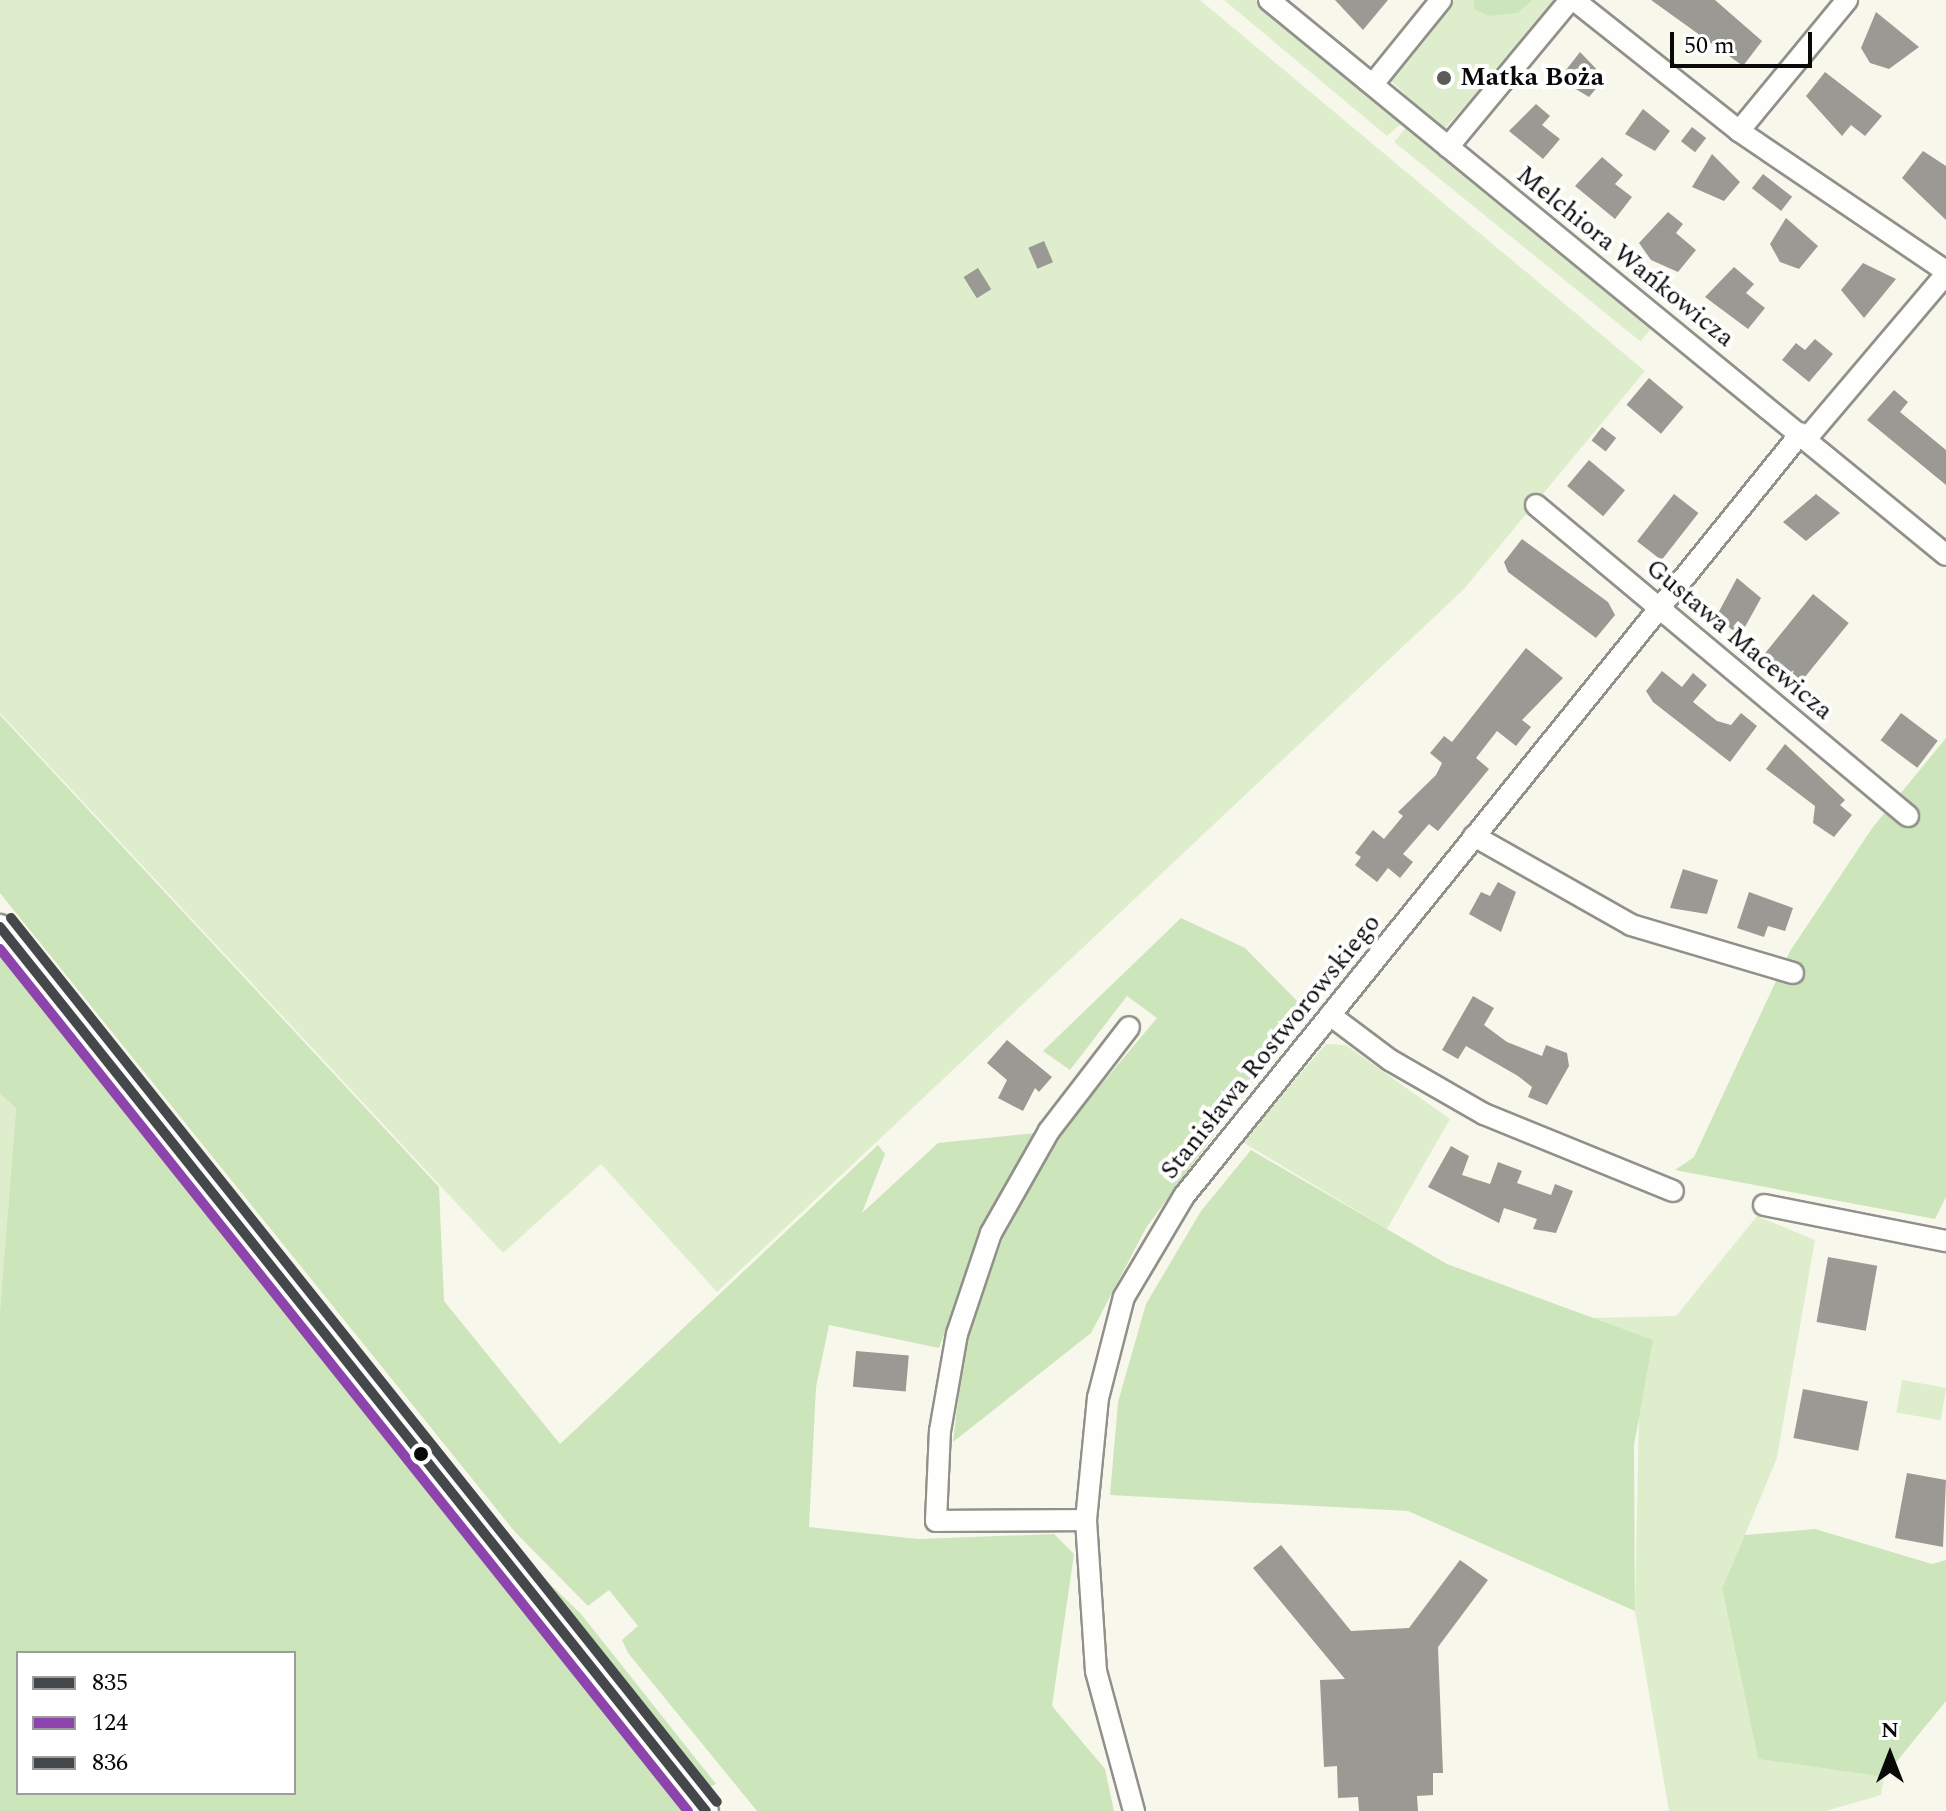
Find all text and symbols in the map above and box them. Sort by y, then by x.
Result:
scale bar [1674,16,1816,66]
text: 50 m [1684,28,1735,64]
place label: Matka Boża [1460,62,1604,94]
marker: Matka Boża [1435,69,1453,87]
street label: Melchiora Wańkowicza [1510,160,1740,354]
street label: Gustawa Macewicza [1639,553,1839,727]
street label: Stanisława Rostworowskiego [1154,908,1388,1186]
unlabelled marker [413,1446,429,1462]
legend [16,1651,296,1795]
text: 835 [92,1665,128,1701]
text: 124 [92,1705,128,1741]
text: N [1881,1714,1899,1747]
north arrow [1850,1715,1930,1795]
text: 836 [92,1745,128,1781]

